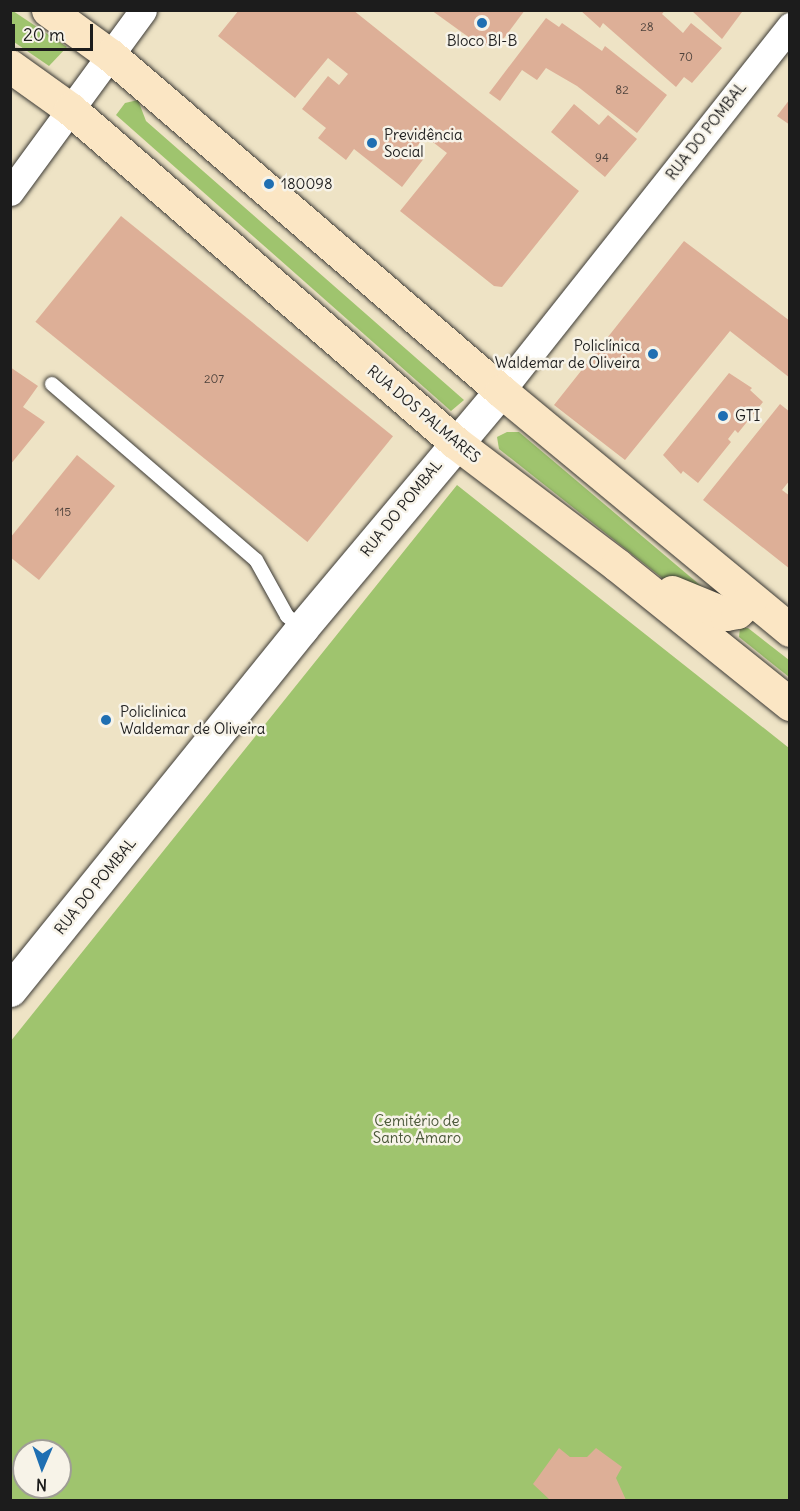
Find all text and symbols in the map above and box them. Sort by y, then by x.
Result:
scale bar [15,12,96,50]
marker: Bloco Bl-B [475,16,489,30]
house number: 28 [640,20,654,34]
text: 20 m [23,23,65,46]
place label: Bloco Bl-B [447,32,517,50]
house number: 70 [679,50,693,64]
street label: RUA DO POMBAL [662,78,750,184]
house number: 82 [615,83,629,97]
place label: Previdência Social [384,125,462,160]
marker: Previdência Social [365,136,379,150]
house number: 94 [595,151,609,165]
place label: 180098 [281,175,333,193]
marker: 180098 [262,177,276,191]
place label: Policlínica Waldemar de Oliveira [495,336,640,371]
marker: Policlínica Waldemar de Oliveira [644,345,662,363]
street label: RUA DOS PALMARES [364,361,484,467]
house number: 207 [204,372,224,386]
place label: GTI [735,407,760,425]
marker: GTI [716,409,730,423]
street label: RUA DO POMBAL [356,456,446,560]
house number: 115 [55,505,71,519]
place label: Policlinica Waldemar de Oliveira [120,702,265,737]
marker: Policlinica Waldemar de Oliveira [97,711,115,729]
street label: RUA DO POMBAL [50,834,140,938]
park label: Cemitério de Santo Amaro [373,1111,461,1146]
north arrow [12,1439,72,1499]
text: N [36,1475,47,1495]

